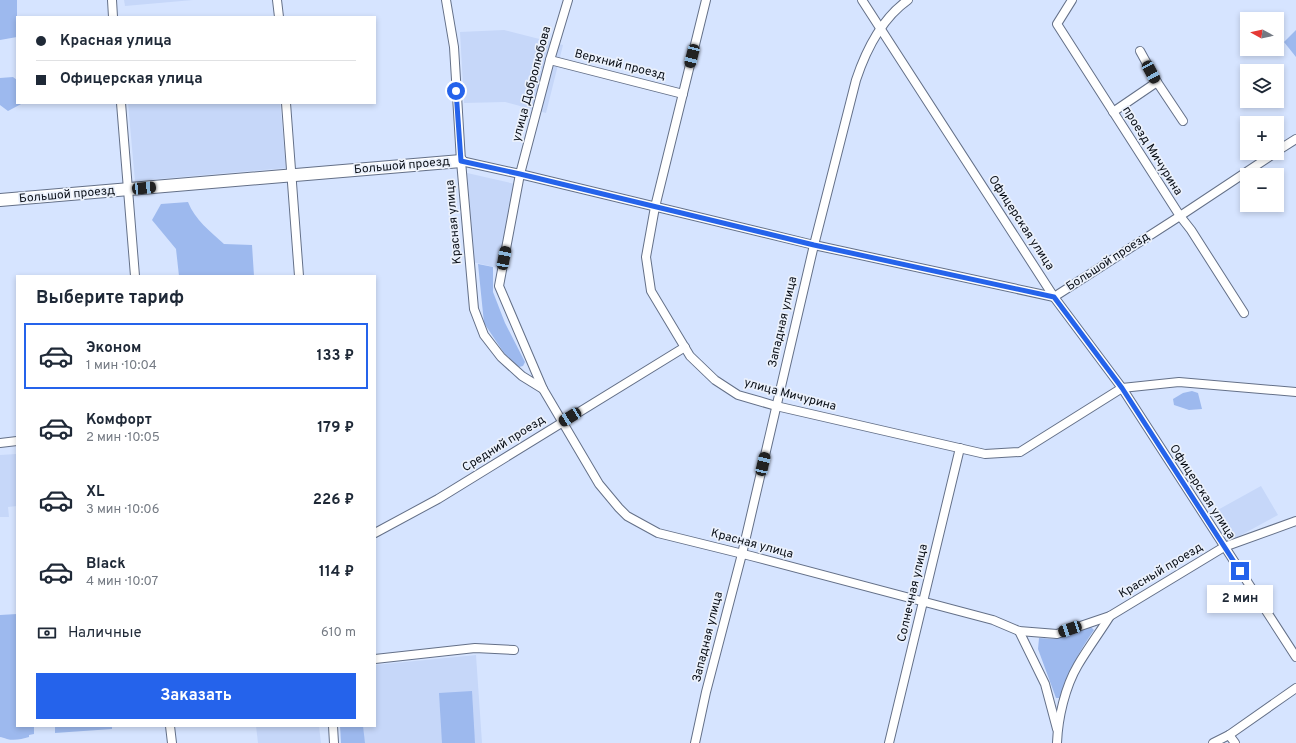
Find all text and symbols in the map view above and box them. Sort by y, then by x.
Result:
north arrow [1240,12,1284,56]
map controls [1240,12,1284,212]
street label: улица Добролюбова [509,24,555,144]
text: Красная улица [60,32,172,51]
car [683,43,701,69]
street label: Верхний проезд [573,46,667,84]
car [1140,59,1162,85]
button: layers [1240,64,1284,108]
text: Офицерская улица [60,70,203,89]
route start [447,82,465,100]
street label: проезд Мичурина [1118,104,1186,198]
button: + [1240,116,1284,160]
street label: Большой проезд [353,154,451,178]
button: − [1240,168,1284,212]
street label: Офицерская улица [984,173,1058,273]
street label: Красная улица [442,179,466,265]
car [132,181,156,195]
street label: Большой проезд [18,183,116,207]
street label: Большой проезд [1063,229,1153,295]
car [496,245,512,271]
street label: Западная улица [765,275,801,369]
text: Выберите тариф [36,287,184,310]
icon: car [38,338,74,374]
text: Эконом [86,339,141,358]
text: 133 ₽ [316,347,354,366]
text: 1 мин · 10:04 [86,358,157,374]
street label: улица Мичурина [742,375,838,415]
car [557,406,583,428]
icon: car [38,410,74,446]
text: Комфорт [86,411,152,430]
street label: Средний проезд [460,412,549,476]
text: 179 ₽ [317,419,354,438]
text: 2 мин · 10:05 [86,430,160,446]
street label: Офицерская улица [1165,442,1239,542]
car [754,451,772,477]
icon: car [38,482,74,518]
text: XL [86,483,104,502]
text: 226 ₽ [313,491,354,510]
text: 3 мин · 10:06 [86,502,159,518]
street label: Красная улица [709,525,795,563]
street label: Красный проезд [1116,540,1206,602]
street label: Солнечная улица [894,542,932,644]
icon: car [38,554,74,590]
text: Black [86,555,126,574]
route end [1231,562,1249,580]
text: 114 ₽ [319,563,354,582]
text: 4 мин · 10:07 [86,574,158,590]
callout: 2 мин [1207,585,1273,613]
street label: Западная улица [689,590,727,684]
text: 2 мин [1222,591,1258,607]
car [1057,619,1083,639]
icon: cash [36,622,58,644]
text: Наличные [68,624,142,643]
text: 610 m [321,625,356,641]
button: Заказать [36,673,356,719]

